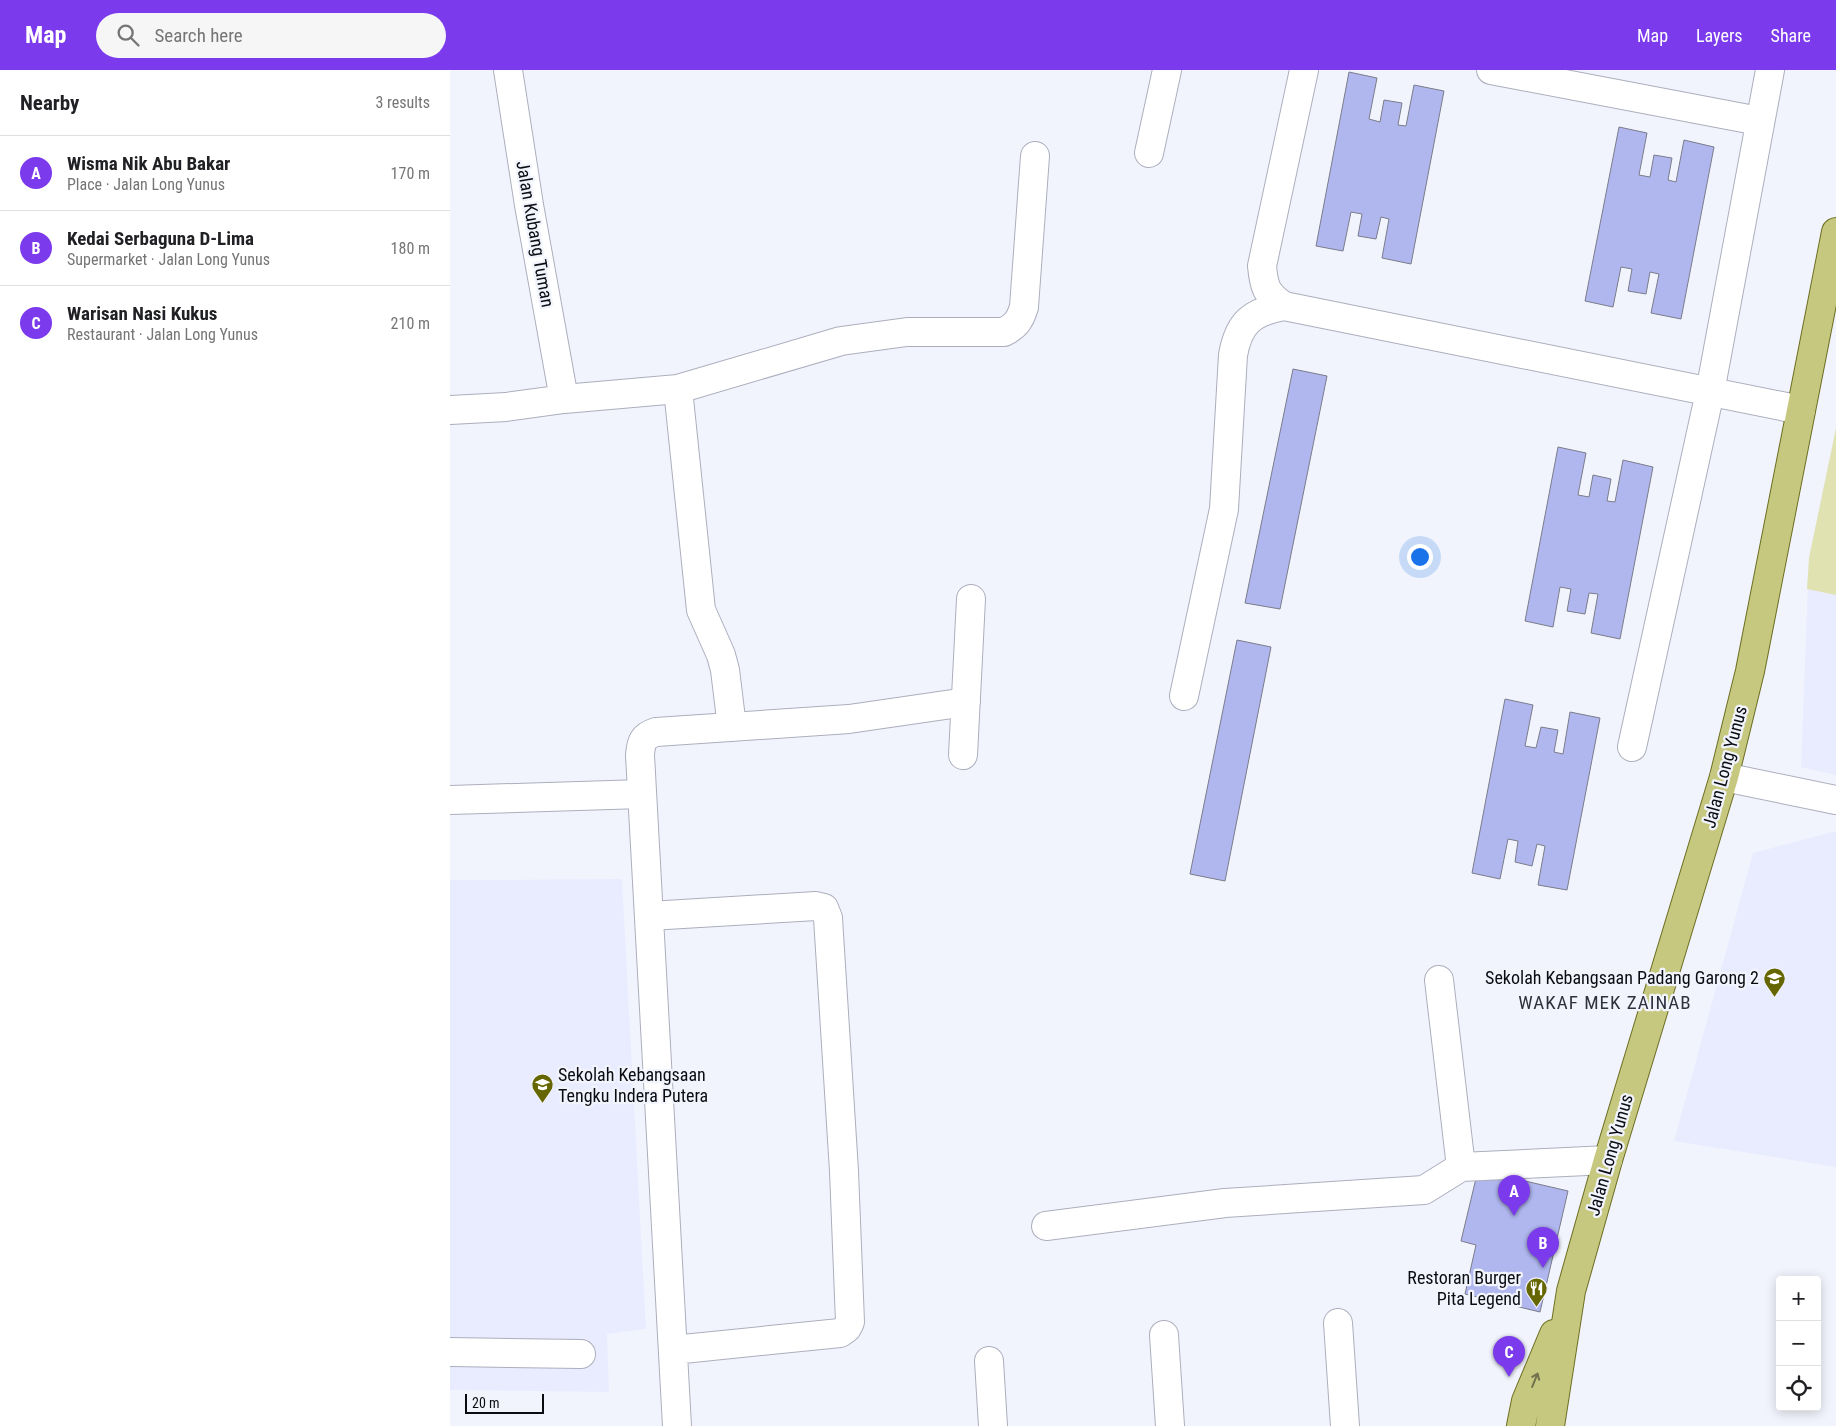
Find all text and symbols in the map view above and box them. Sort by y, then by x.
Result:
search box [96,13,446,58]
text: Map [25,21,66,49]
icon: search [114,21,142,49]
text: Search here [154,24,243,47]
text: Map [1637,25,1668,46]
text: Layers [1696,25,1743,46]
text: Share [1771,25,1811,46]
text: Nearby [20,91,79,115]
text: 3 results [375,93,430,112]
text: Wisma Nik Abu Bakar [67,152,230,175]
street label: Jalan Kubang Tuman [512,159,559,309]
text: A [31,164,41,183]
text: 170 m [391,164,430,183]
text: Place · Jalan Long Yunus [67,175,225,194]
text: Kedai Serbaguna D-Lima [67,227,254,250]
text: B [32,239,40,258]
text: 180 m [391,239,430,258]
text: Supermarket · Jalan Long Yunus [67,250,270,269]
text: Warisan Nasi Kukus [67,302,217,325]
text: C [31,314,41,333]
text: 210 m [391,314,430,333]
text: Restaurant · Jalan Long Yunus [67,325,258,344]
your location [1407,544,1433,570]
street label: Jalan Long Yunus [1698,703,1751,830]
school or university icon: Sekolah Kebangsaan Padang Garong 2 [1763,966,1787,997]
place label: Sekolah Kebangsaan Padang Garong 2 [1485,967,1759,988]
district label: WAKAF MEK ZAINAB [1518,991,1692,1014]
place label: Sekolah Kebangsaan Tengku Indera Putera [558,1064,708,1106]
school or university icon: Sekolah Kebangsaan Tengku Indera Putera [530,1073,554,1104]
street label: Jalan Long Yunus [1582,1092,1637,1218]
pin: A [1498,1175,1530,1216]
pin: B [1527,1227,1559,1268]
place label: Restoran Burger Pita Legend [1407,1267,1522,1309]
restaurant icon: Restoran Burger Pita Legend [1525,1276,1549,1307]
map controls [1776,1276,1821,1411]
button: + [1776,1276,1821,1321]
button: − [1776,1321,1821,1366]
pin: C [1493,1336,1525,1377]
button: locate [1776,1366,1821,1411]
one-way arrow [1531,1373,1540,1388]
scale bar [465,1391,544,1414]
text: 20 m [472,1395,500,1411]

